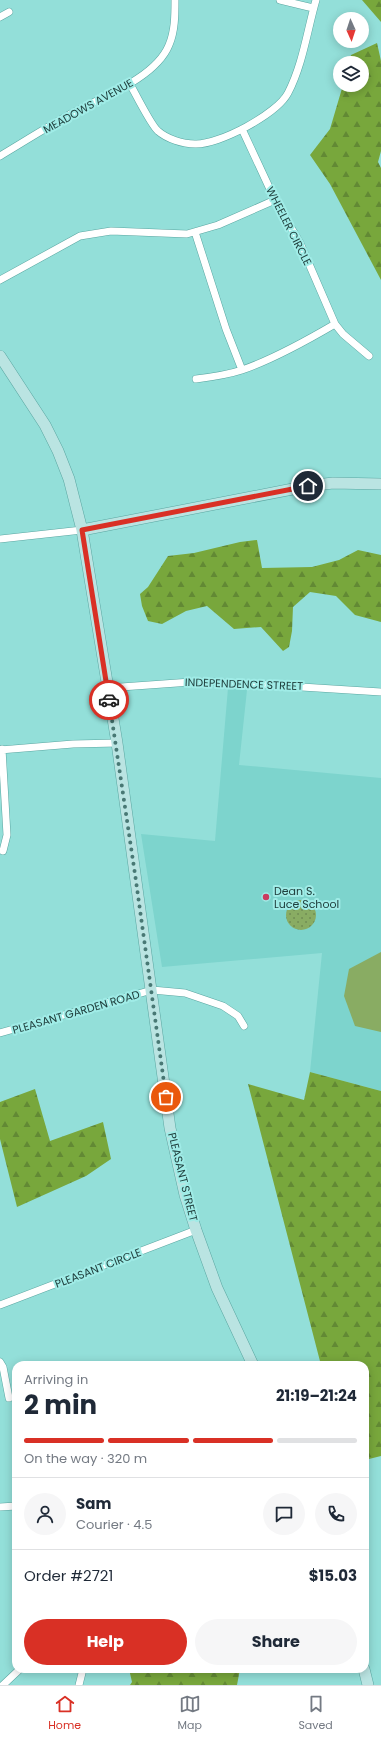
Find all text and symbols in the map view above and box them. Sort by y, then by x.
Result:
north arrow [333,12,369,48]
map controls [333,12,369,92]
button: layers [333,56,369,92]
street label: MEADOWS AVENUE [40,75,136,137]
street label: WHEELER CIRCLE [262,184,316,268]
pin [291,469,325,503]
icon: home [297,475,319,497]
street label: INDEPENDENCE STREET [185,674,303,694]
courier [89,680,129,720]
icon: car [98,689,120,711]
place label: Dean S. Luce School [274,883,339,912]
marker: Dean S. Luce School [261,892,271,902]
street label: PLEASANT GARDEN ROAD [10,986,142,1038]
pin [149,1080,183,1114]
icon: bag [155,1086,177,1108]
street label: PLEASANT STREET [164,1131,202,1223]
street label: PLEASANT CIRCLE [52,1244,144,1292]
text: Arriving in [24,1370,88,1389]
text: 21:19–21:24 [276,1385,357,1406]
text: 2 min [24,1387,97,1423]
text: On the way · 320 m [24,1449,147,1468]
button: person [24,1493,66,1535]
text: Sam [76,1493,111,1514]
button: chat [263,1493,305,1535]
button: phone [315,1493,357,1535]
text: Courier · 4.5 [76,1515,152,1534]
text: Order #2721 [24,1565,113,1586]
text: $15.03 [309,1565,357,1586]
button: Help [24,1619,187,1665]
button: Share [195,1619,357,1665]
tab: Home [48,1693,81,1734]
tab: Map [178,1693,202,1734]
tab: Saved [298,1693,333,1734]

